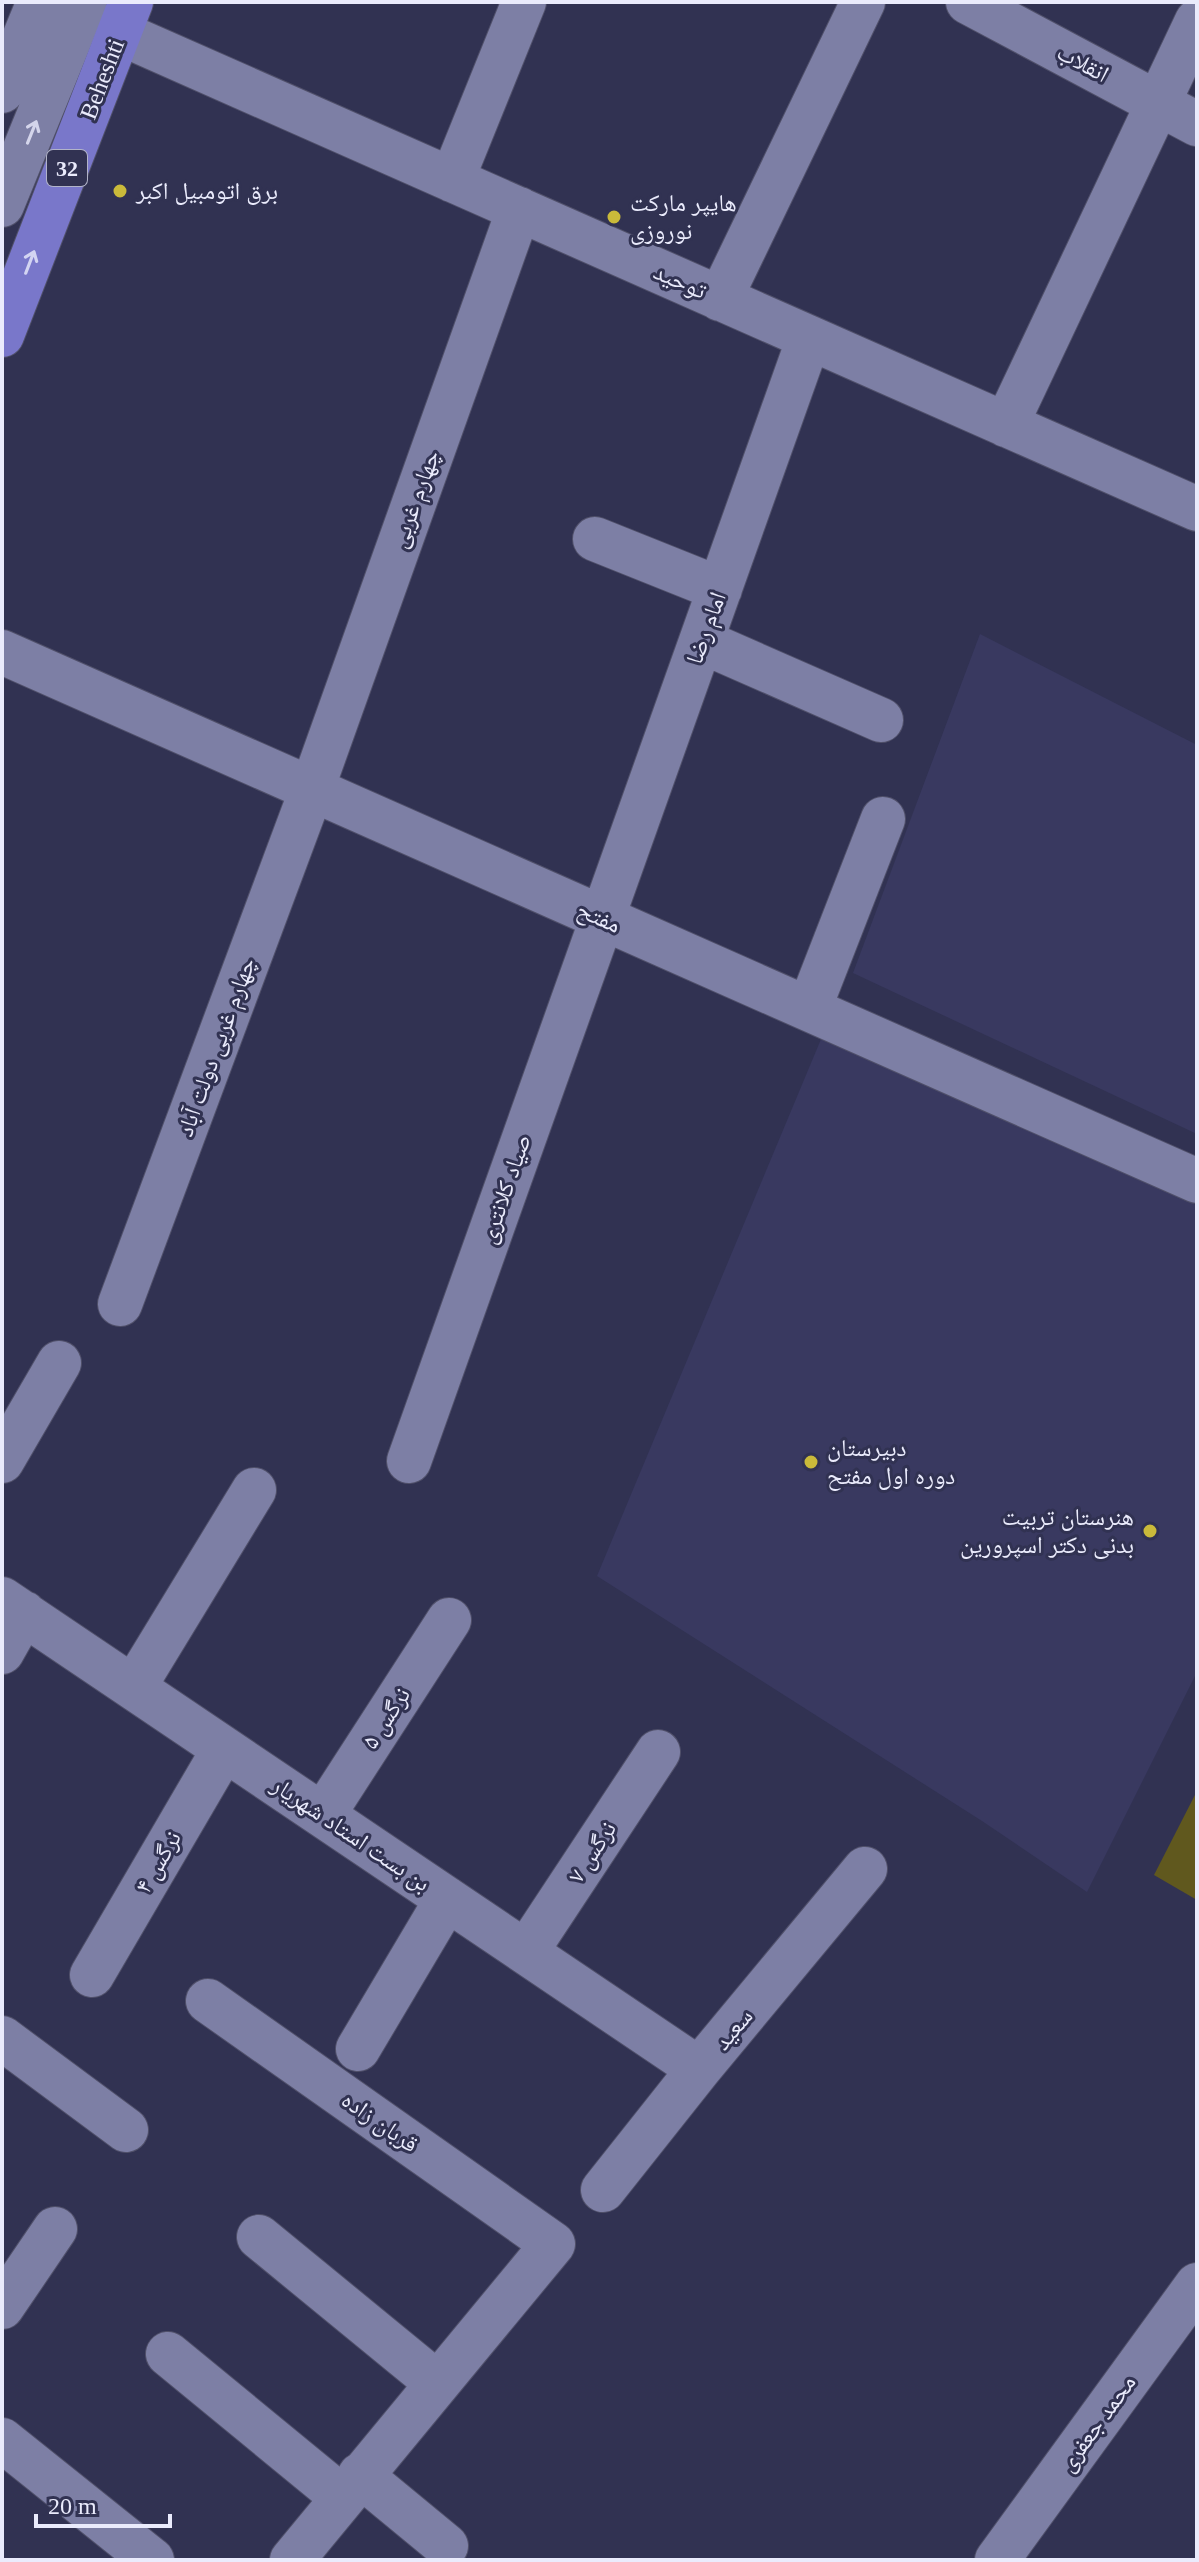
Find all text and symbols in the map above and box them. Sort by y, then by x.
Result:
street label: Beheshti [75,35,129,123]
street label: انقلاب [1052,39,1113,88]
one-way arrow [25,121,40,145]
road number: 32 [47,150,87,186]
place label: برق اتومبیل اکبر [135,178,278,205]
marker: برق اتومبیل اکبر [111,182,129,200]
place label: هایپر مارکت نوروزی [630,190,737,245]
marker: هایپر مارکت نوروزی [605,208,623,226]
one-way arrow [24,250,38,275]
street label: توحید [650,258,710,304]
street label: چهارم غربی [385,446,448,553]
street label: امام رضا [681,588,734,669]
street label: مفتح [572,896,625,940]
street label: چهارم غربی دولت آباد [172,954,263,1141]
street label: صیاد کلانتری [474,1131,537,1247]
place label: دبیرستان دوره اول مفتح [827,1435,955,1491]
marker: دبیرستان دوره اول مفتح [802,1453,820,1471]
place label: هنرستان تربیت بدنی دکتر اسپرورین [960,1504,1134,1559]
marker: هنرستان تربیت بدنی دکتر اسپرورین [1141,1522,1159,1540]
street label: نرگس ۵ [357,1683,416,1754]
street label: بن بست استاد شهریار [266,1771,435,1897]
street label: نرگس ۷ [563,1817,622,1888]
street label: نرگس ۴ [130,1826,187,1898]
street label: سعید [708,2003,758,2055]
street label: قربان زاده [336,2086,423,2158]
street label: محمد جعفری [1053,2370,1142,2477]
scale bar [36,2478,170,2528]
text: 20 m [48,2493,97,2519]

